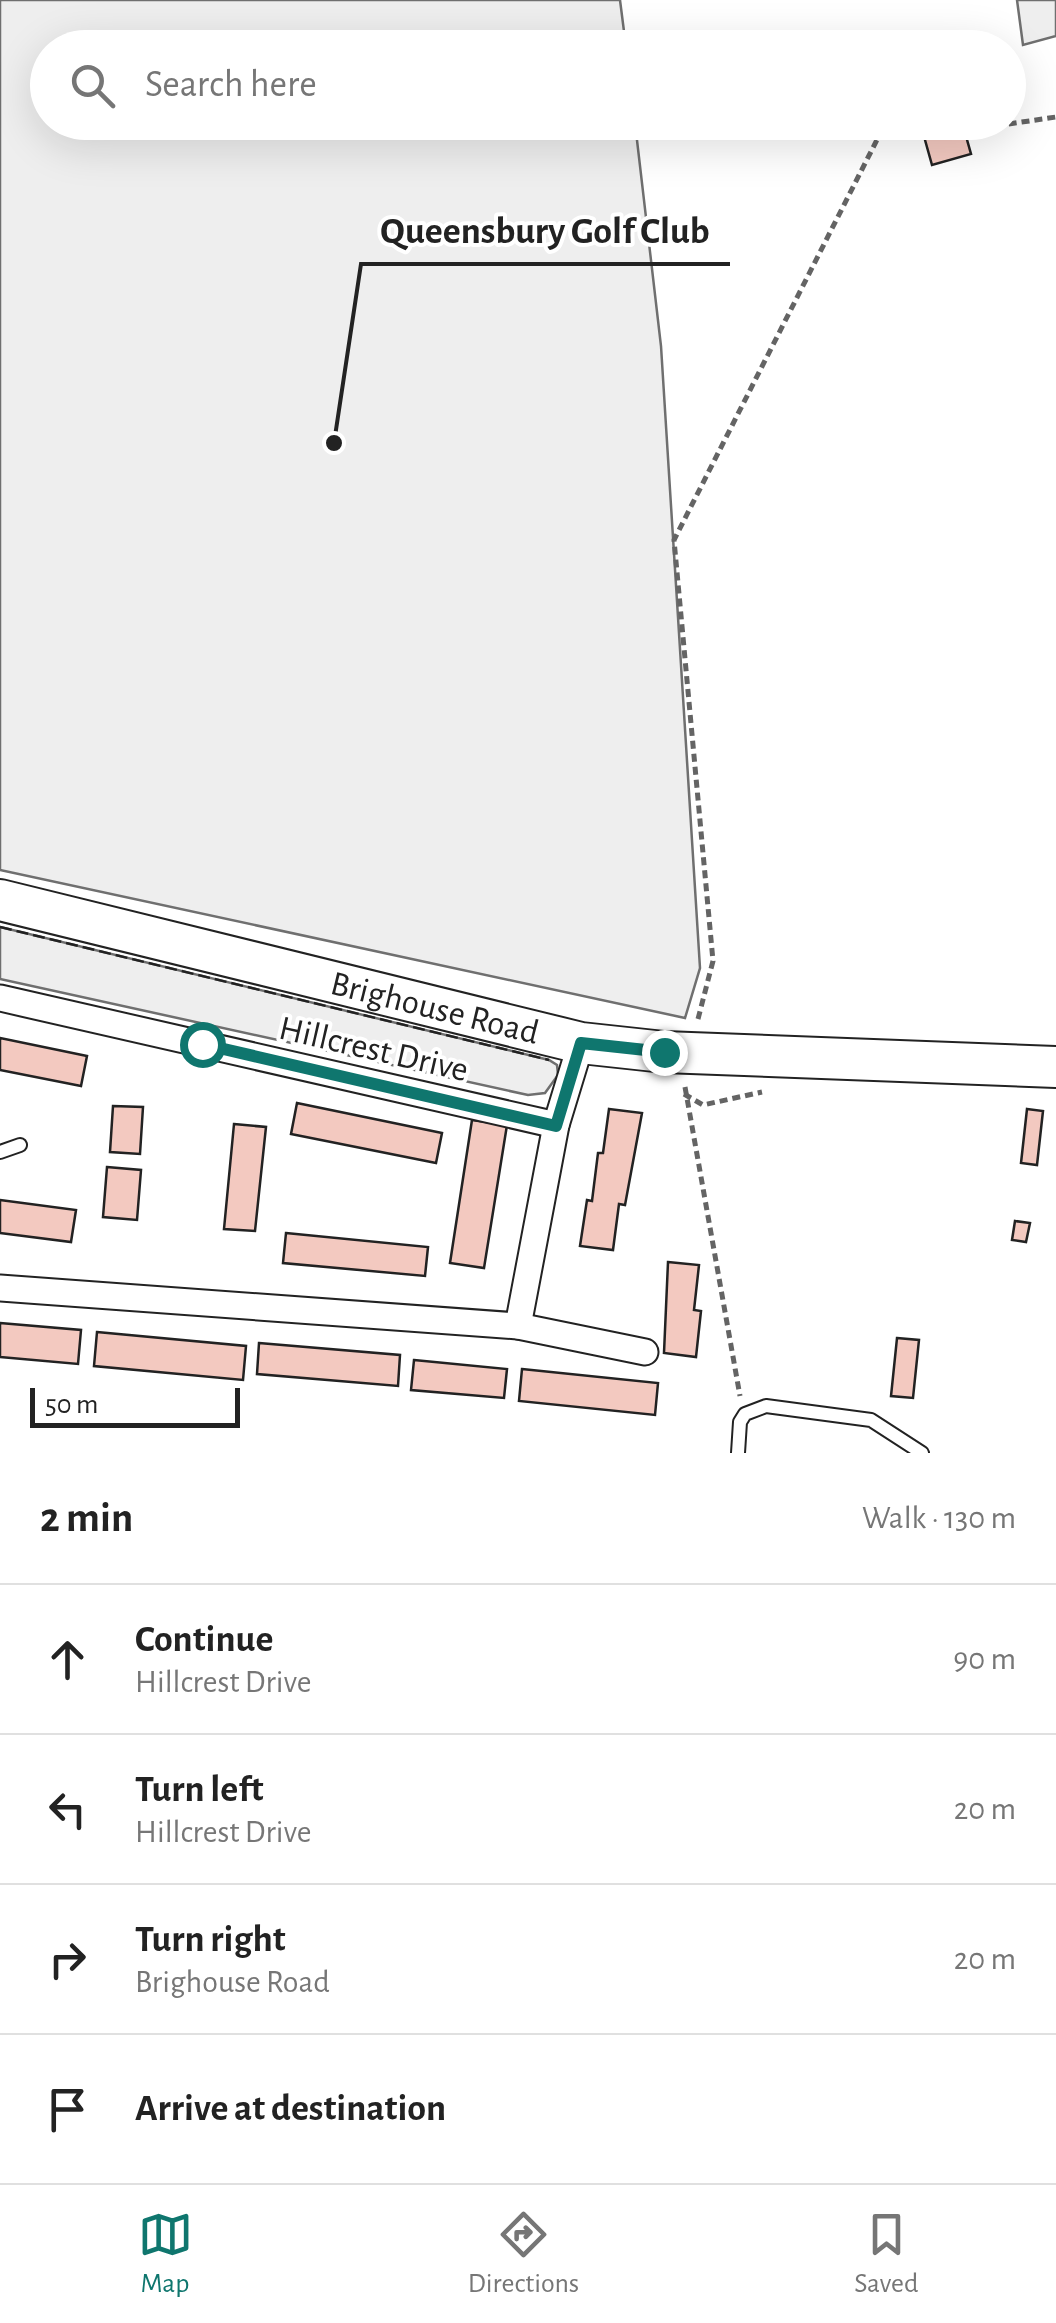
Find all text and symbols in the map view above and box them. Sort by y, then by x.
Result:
search box [30,30,1026,140]
icon: search [65,58,120,113]
text: Search here [145,66,317,104]
callout: Queensbury Golf Club [361,196,730,264]
text: Queensbury Golf Club [380,213,710,251]
street label: Brighouse Road [327,966,542,1051]
street label: Hillcrest Drive [276,1011,472,1088]
route start [180,1022,226,1068]
route end [642,1030,688,1076]
scale bar [30,1383,240,1428]
text: 50 m [45,1391,99,1419]
text: 2 min [40,1497,133,1539]
text: Walk · 130 m [862,1502,1016,1534]
text: Continue [135,1621,273,1659]
icon: ahead [40,1632,95,1687]
text: 90 m [953,1643,1016,1675]
text: Hillcrest Drive [135,1666,311,1698]
text: Turn left [135,1771,263,1809]
icon: left [40,1782,95,1837]
text: 20 m [954,1793,1016,1825]
text: Hillcrest Drive [135,1816,311,1848]
text: Turn right [135,1921,285,1959]
icon: right [40,1932,95,1987]
text: 20 m [954,1943,1016,1975]
text: Brighouse Road [135,1966,330,1998]
icon: arrive [40,2082,95,2137]
text: Arrive at destination [135,2090,446,2128]
tab: Map [138,2207,193,2301]
tab: Directions [468,2207,579,2301]
tab: Saved [854,2207,918,2301]

